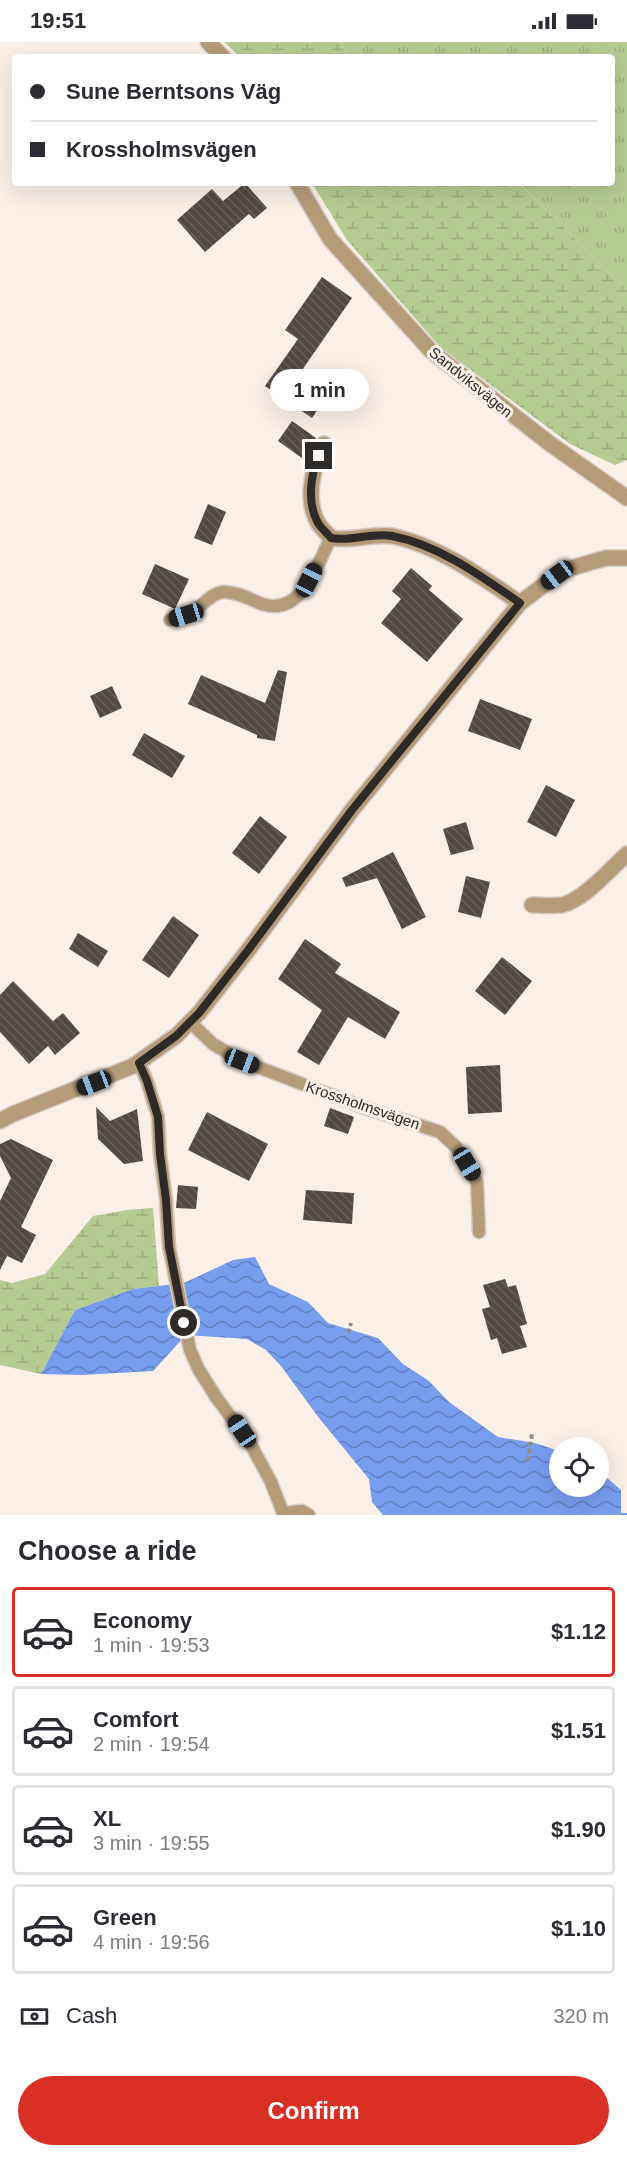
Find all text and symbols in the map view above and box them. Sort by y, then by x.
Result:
text: 19:51 [30,8,86,33]
text: Sune Berntsons Väg [66,79,281,104]
text: Krossholmsvägen [66,137,257,162]
street label: Sandviksvägen [426,343,516,421]
callout: 1 min [270,369,368,411]
text: 1 min [293,379,346,401]
route end [305,442,332,469]
car [537,557,577,593]
car [293,560,325,600]
car [166,601,206,629]
car [222,1046,262,1076]
car [74,1068,114,1098]
street label: Krossholmsvägen [304,1078,422,1132]
car [450,1144,484,1184]
route start [170,1309,197,1336]
car [224,1411,260,1451]
map controls [549,1437,609,1497]
button: locate [549,1437,609,1497]
text: Choose a ride [18,1536,197,1566]
icon: car [21,1605,75,1659]
text: Economy [93,1608,192,1633]
text: $1.12 [551,1619,606,1644]
text: 1 min · 19:53 [93,1634,210,1656]
icon: car [21,1704,75,1758]
text: Comfort [93,1707,179,1732]
text: $1.51 [551,1718,606,1743]
text: 2 min · 19:54 [93,1733,210,1755]
icon: car [21,1803,75,1857]
text: XL [93,1806,121,1831]
text: $1.90 [551,1817,606,1842]
text: 3 min · 19:55 [93,1832,210,1854]
icon: car [21,1902,75,1956]
text: Green [93,1905,157,1930]
text: $1.10 [551,1916,606,1941]
text: 4 min · 19:56 [93,1931,210,1953]
icon: cash [18,2000,51,2033]
text: Cash [66,2003,117,2028]
text: 320 m [553,2005,609,2027]
button: Confirm [18,2076,609,2145]

